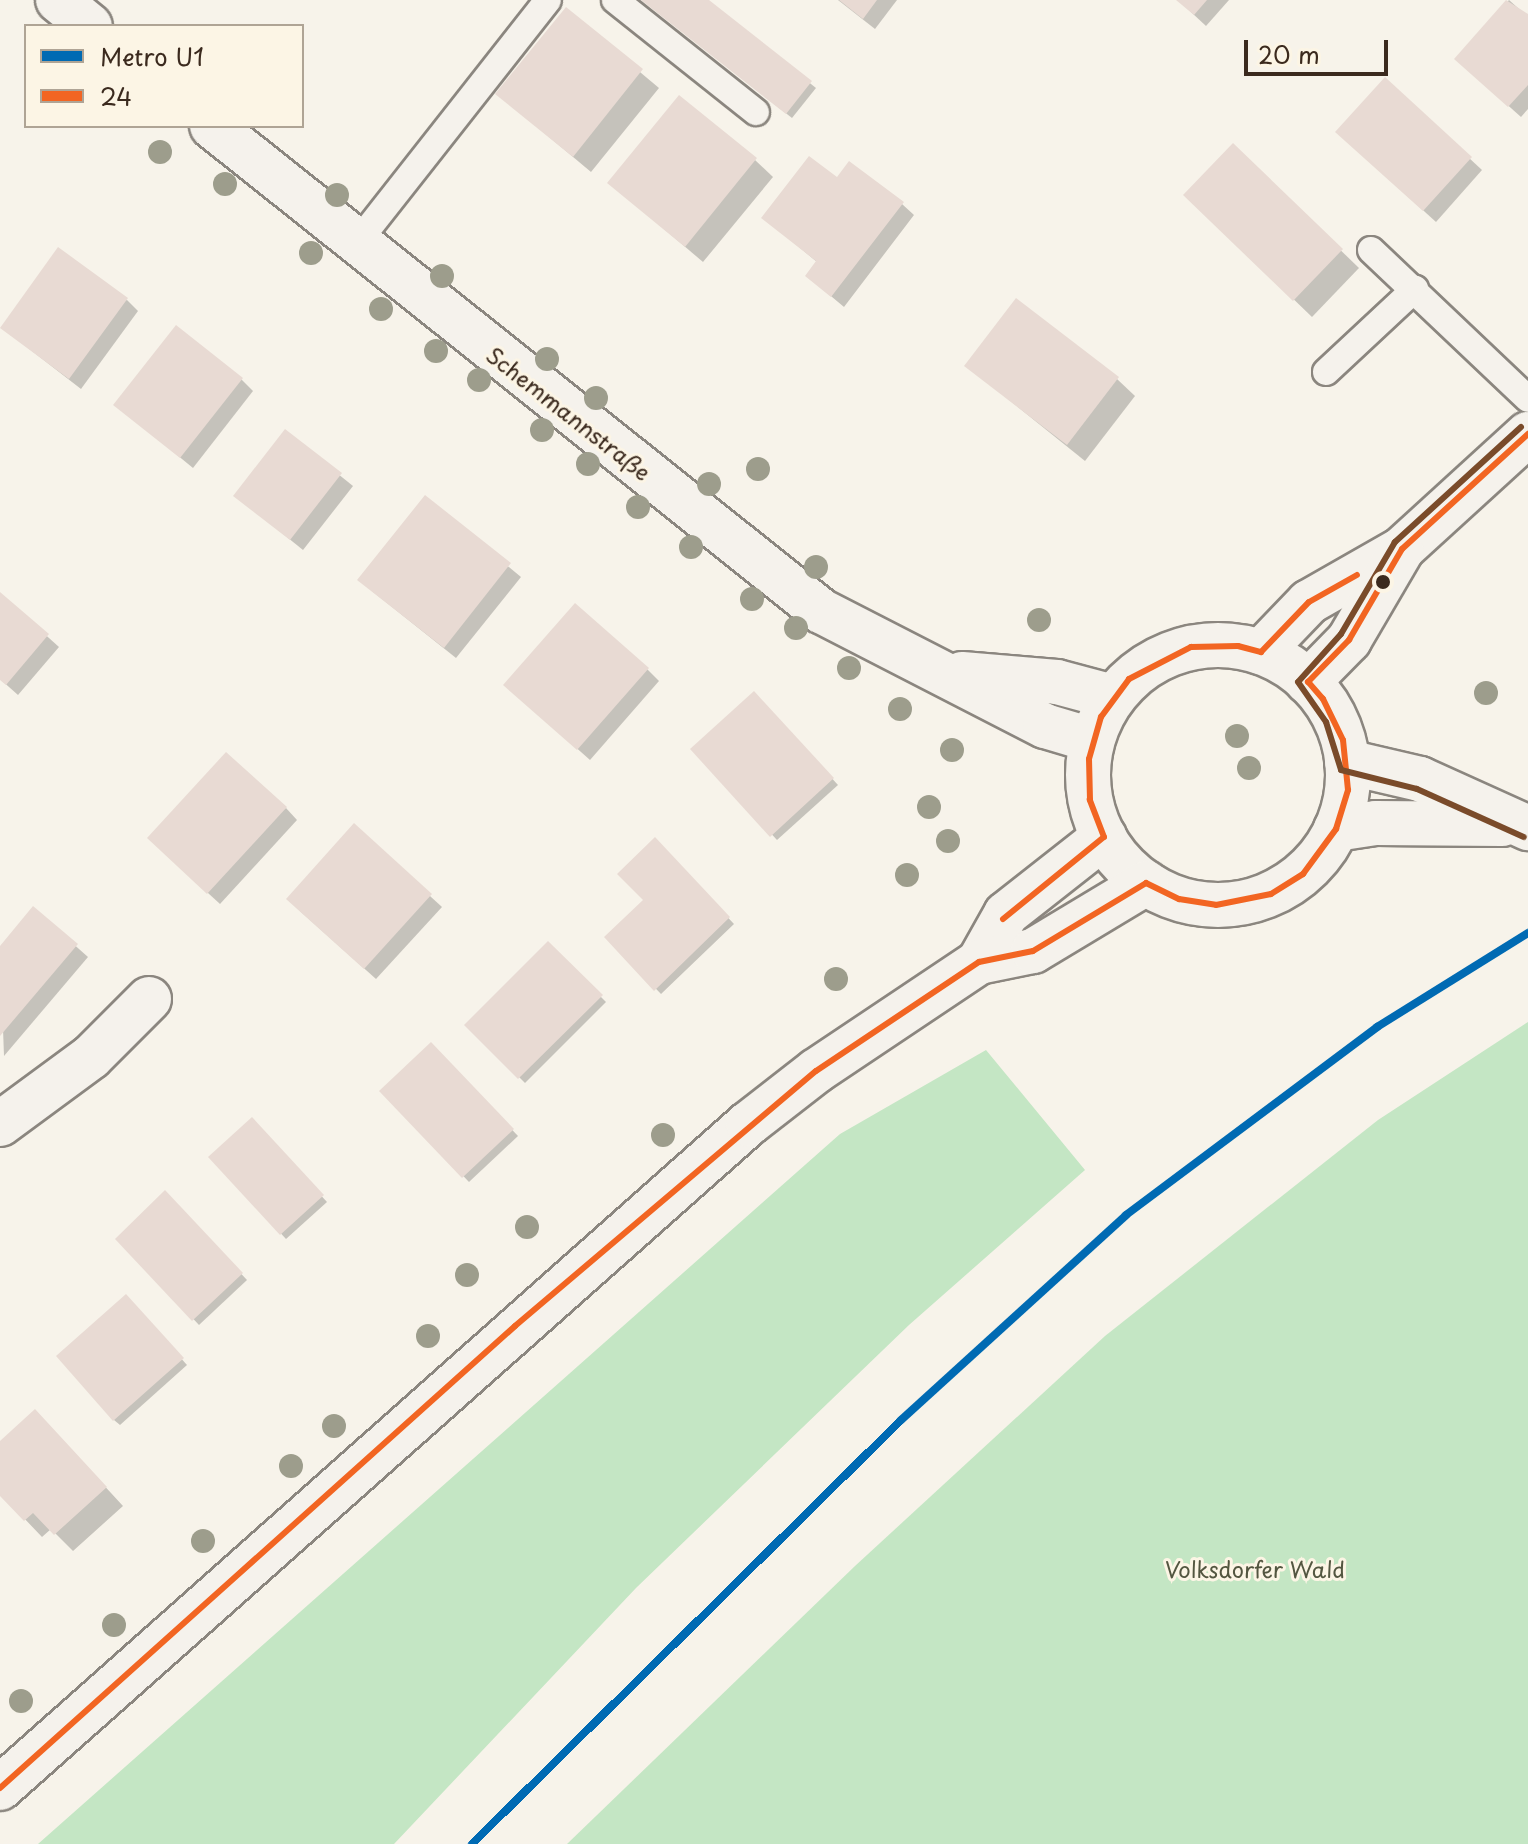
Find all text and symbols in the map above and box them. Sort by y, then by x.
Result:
legend [24,24,304,128]
scale bar [1248,24,1392,74]
text: 20 m [1258,36,1320,72]
text: Metro U1 [100,38,204,74]
text: 24 [100,78,132,114]
street label: Schemmannstraße [482,341,656,485]
unlabelled marker [1375,574,1391,590]
park label: Volksdorfer Wald [1164,1556,1346,1582]

